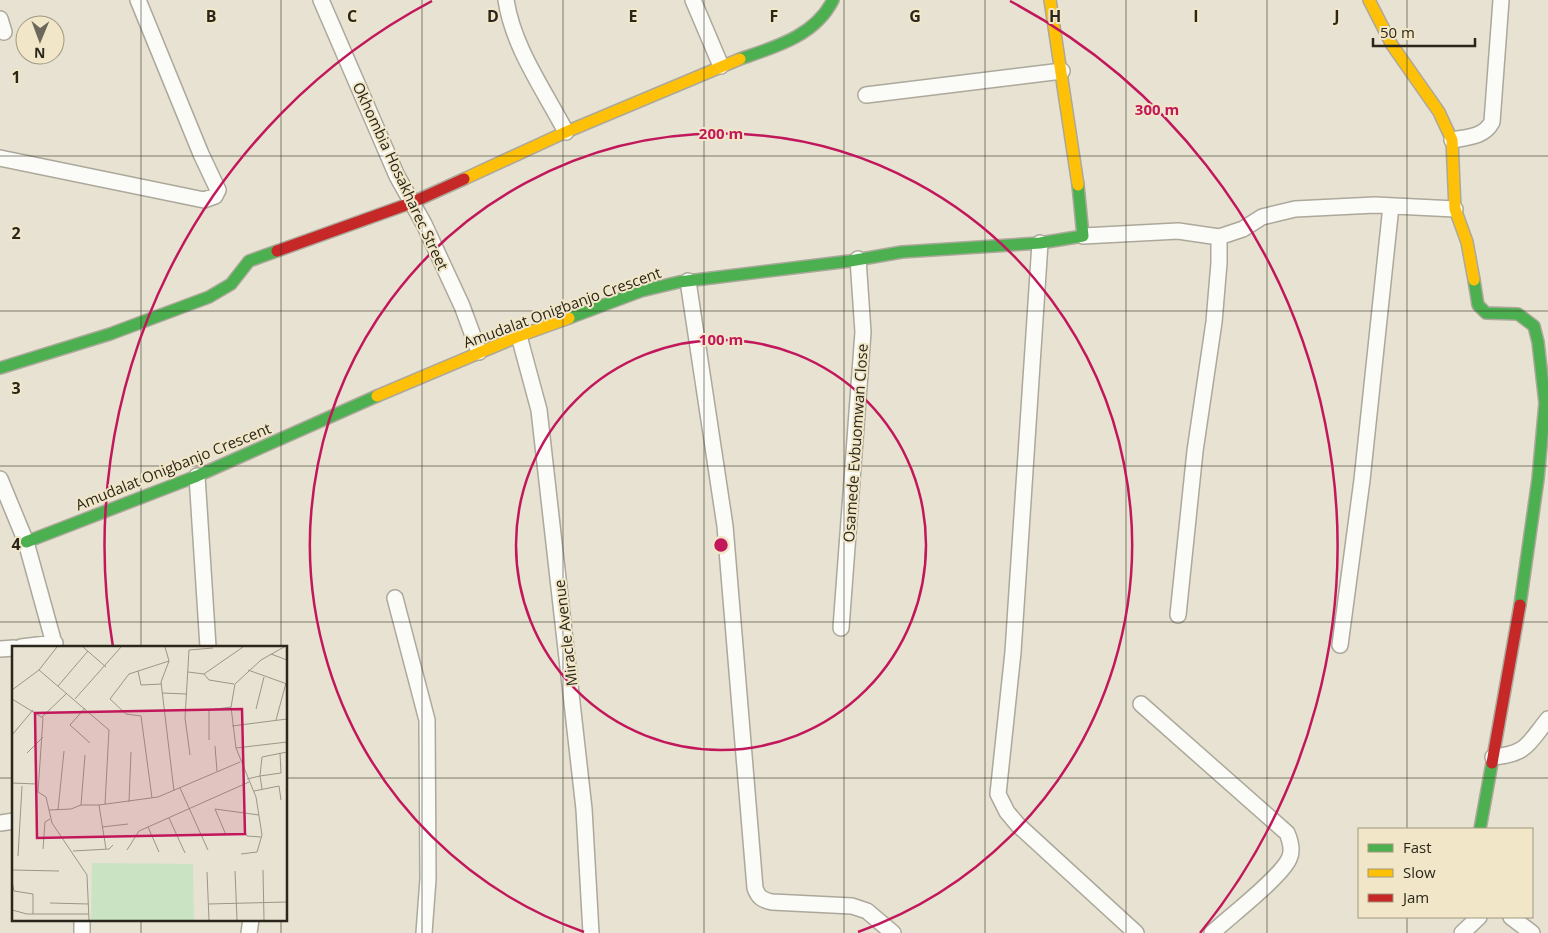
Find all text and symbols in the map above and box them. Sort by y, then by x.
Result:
text: B [206,5,216,27]
text: C [347,5,357,27]
text: D [487,5,499,27]
text: E [629,5,638,27]
text: F [770,5,778,27]
text: G [909,5,921,27]
text: H [1049,5,1061,27]
text: I [1193,5,1199,27]
text: J [1332,5,1340,27]
north arrow [15,15,65,65]
scale bar [1373,15,1476,47]
text: 50 m [1380,22,1415,42]
text: N [34,44,46,63]
text: 1 [11,66,21,88]
street label: Okhombia Hosakharec Street [349,79,453,273]
text: 300 m [1135,99,1179,119]
text: 200 m [699,123,743,143]
text: 2 [11,222,21,244]
street label: Amudalat Onigbanjo Crescent [460,262,664,352]
text: 100 m [699,329,743,349]
street label: Osamede Evbuomwan Close [838,343,872,543]
text: 3 [11,377,21,399]
street label: Amudalat Onigbanjo Crescent [72,418,274,514]
text: 4 [11,533,21,555]
centre of rings [712,536,730,554]
street label: Miracle Avenue [549,579,581,687]
inset map [12,646,288,920]
legend [1358,828,1533,918]
text: Fast [1403,837,1432,857]
text: Slow [1403,862,1436,882]
text: Jam [1401,887,1429,907]

